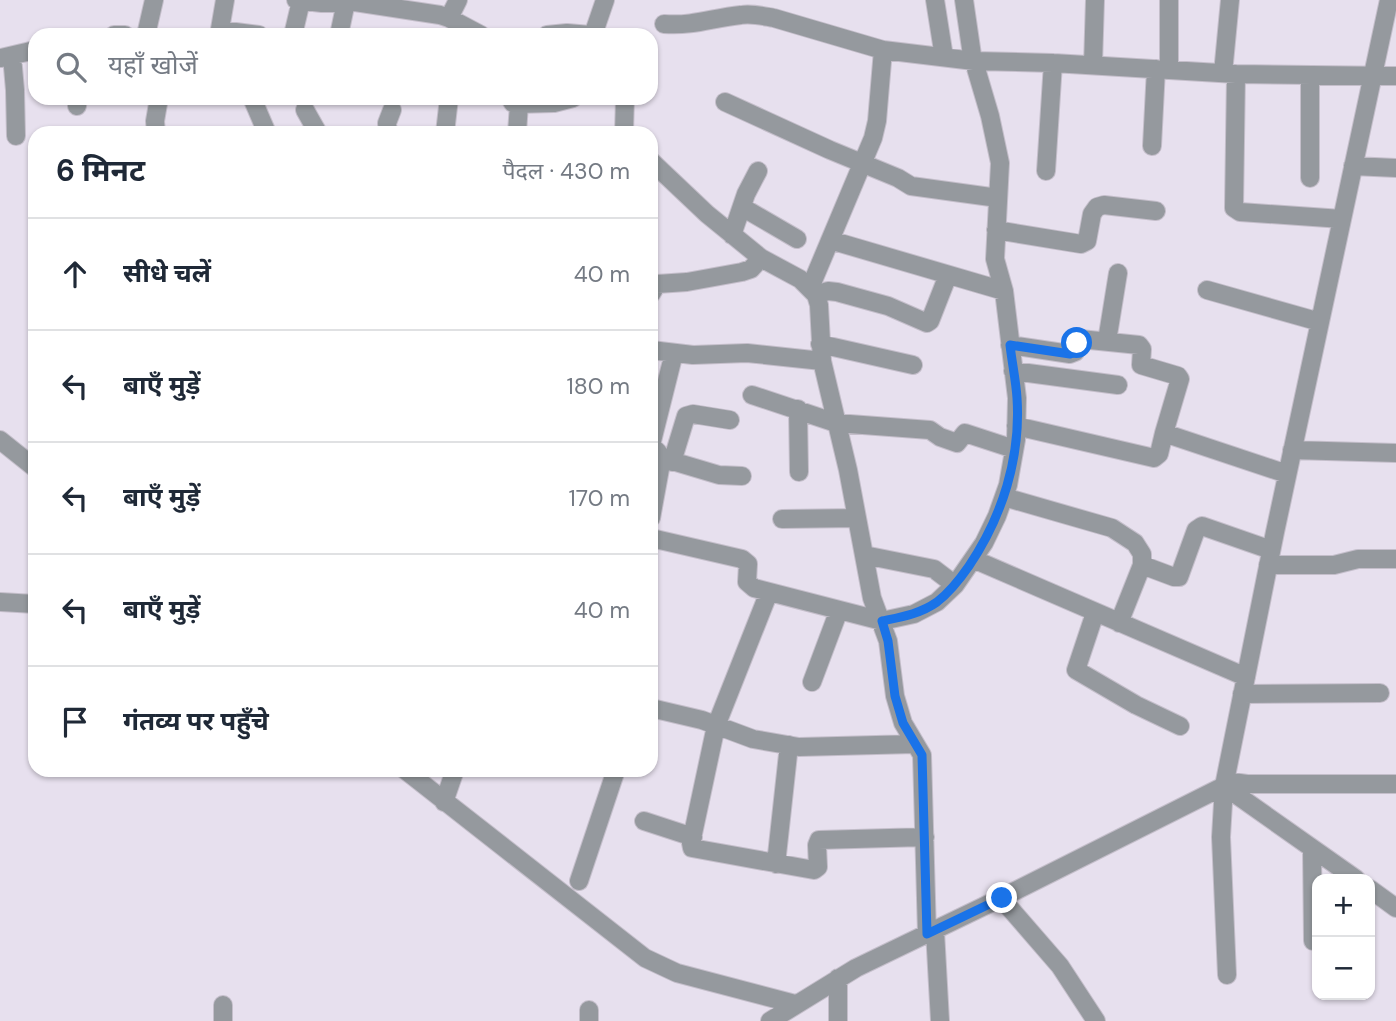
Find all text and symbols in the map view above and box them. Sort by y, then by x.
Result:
search box [28,28,658,105]
icon: search [52,48,90,86]
text: यहाँ खोजें [108,48,198,82]
text: 6 मिनट [56,151,145,190]
text: पैदल · 430 m [502,156,630,186]
icon: ahead [56,255,94,293]
text: सीधे चलें [123,256,211,290]
text: 40 m [574,259,630,289]
route start [1061,327,1092,358]
icon: left [56,367,94,405]
text: बाएँ मुड़ें [123,368,200,402]
text: 180 m [566,371,630,401]
icon: left [56,479,94,517]
text: बाएँ मुड़ें [123,480,200,514]
text: 170 m [569,483,630,513]
icon: left [56,591,94,629]
text: बाएँ मुड़ें [123,592,200,626]
text: 40 m [574,595,630,625]
icon: arrive [56,703,94,741]
text: गंतव्य पर पहुँचे [123,704,269,738]
map controls [1312,874,1375,1000]
button: + [1312,874,1375,937]
route end [986,882,1017,913]
button: − [1312,937,1375,1000]

